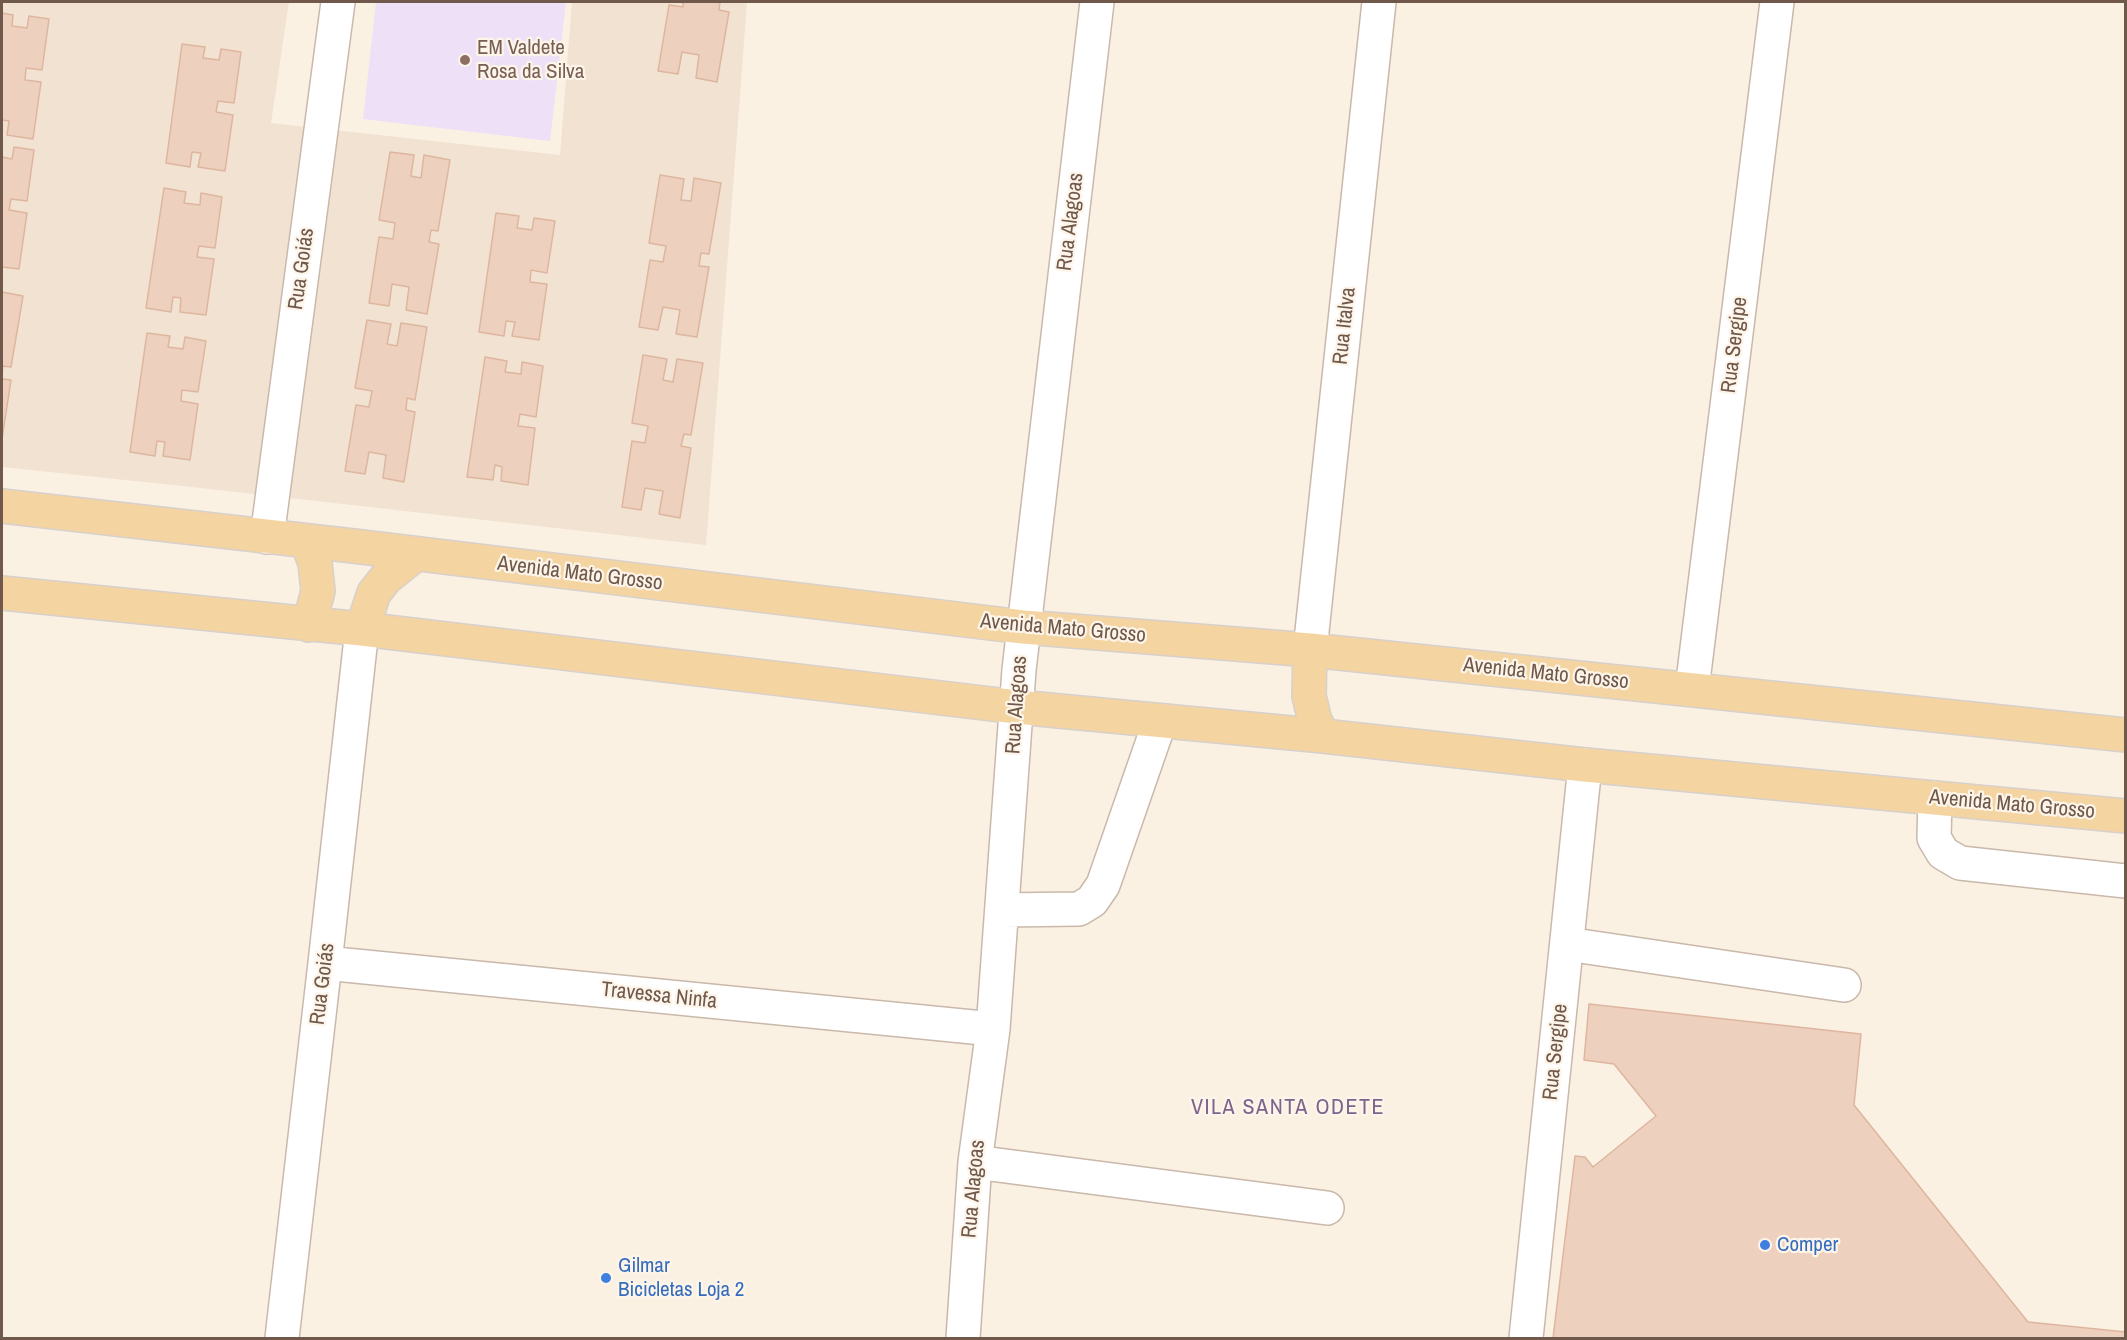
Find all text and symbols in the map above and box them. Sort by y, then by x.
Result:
place label: EM Valdete Rosa da Silva [477,35,584,85]
marker: EM Valdete Rosa da Silva [458,53,472,67]
street label: Rua Alagoas [1052,172,1090,272]
street label: Rua Goiás [284,226,320,312]
street label: Rua Italva [1328,286,1362,366]
street label: Rua Sergipe [1717,295,1753,395]
street label: Avenida Mato Grosso [496,551,664,597]
street label: Avenida Mato Grosso [979,609,1147,649]
street label: Avenida Mato Grosso [1462,653,1630,695]
street label: Rua Alagoas [1001,655,1033,755]
street label: Avenida Mato Grosso [1928,785,2096,825]
street label: Rua Goiás [305,942,341,1026]
street label: Travessa Ninfa [600,977,718,1015]
street label: Rua Sergipe [1538,1003,1574,1101]
district label: VILA SANTA ODETE [1191,1095,1385,1121]
street label: Rua Alagoas [957,1139,991,1239]
place label: Comper [1777,1232,1838,1258]
marker: Comper [1758,1238,1772,1252]
place label: Gilmar Bicicletas Loja 2 [618,1253,744,1303]
marker: Gilmar Bicicletas Loja 2 [599,1271,613,1285]

